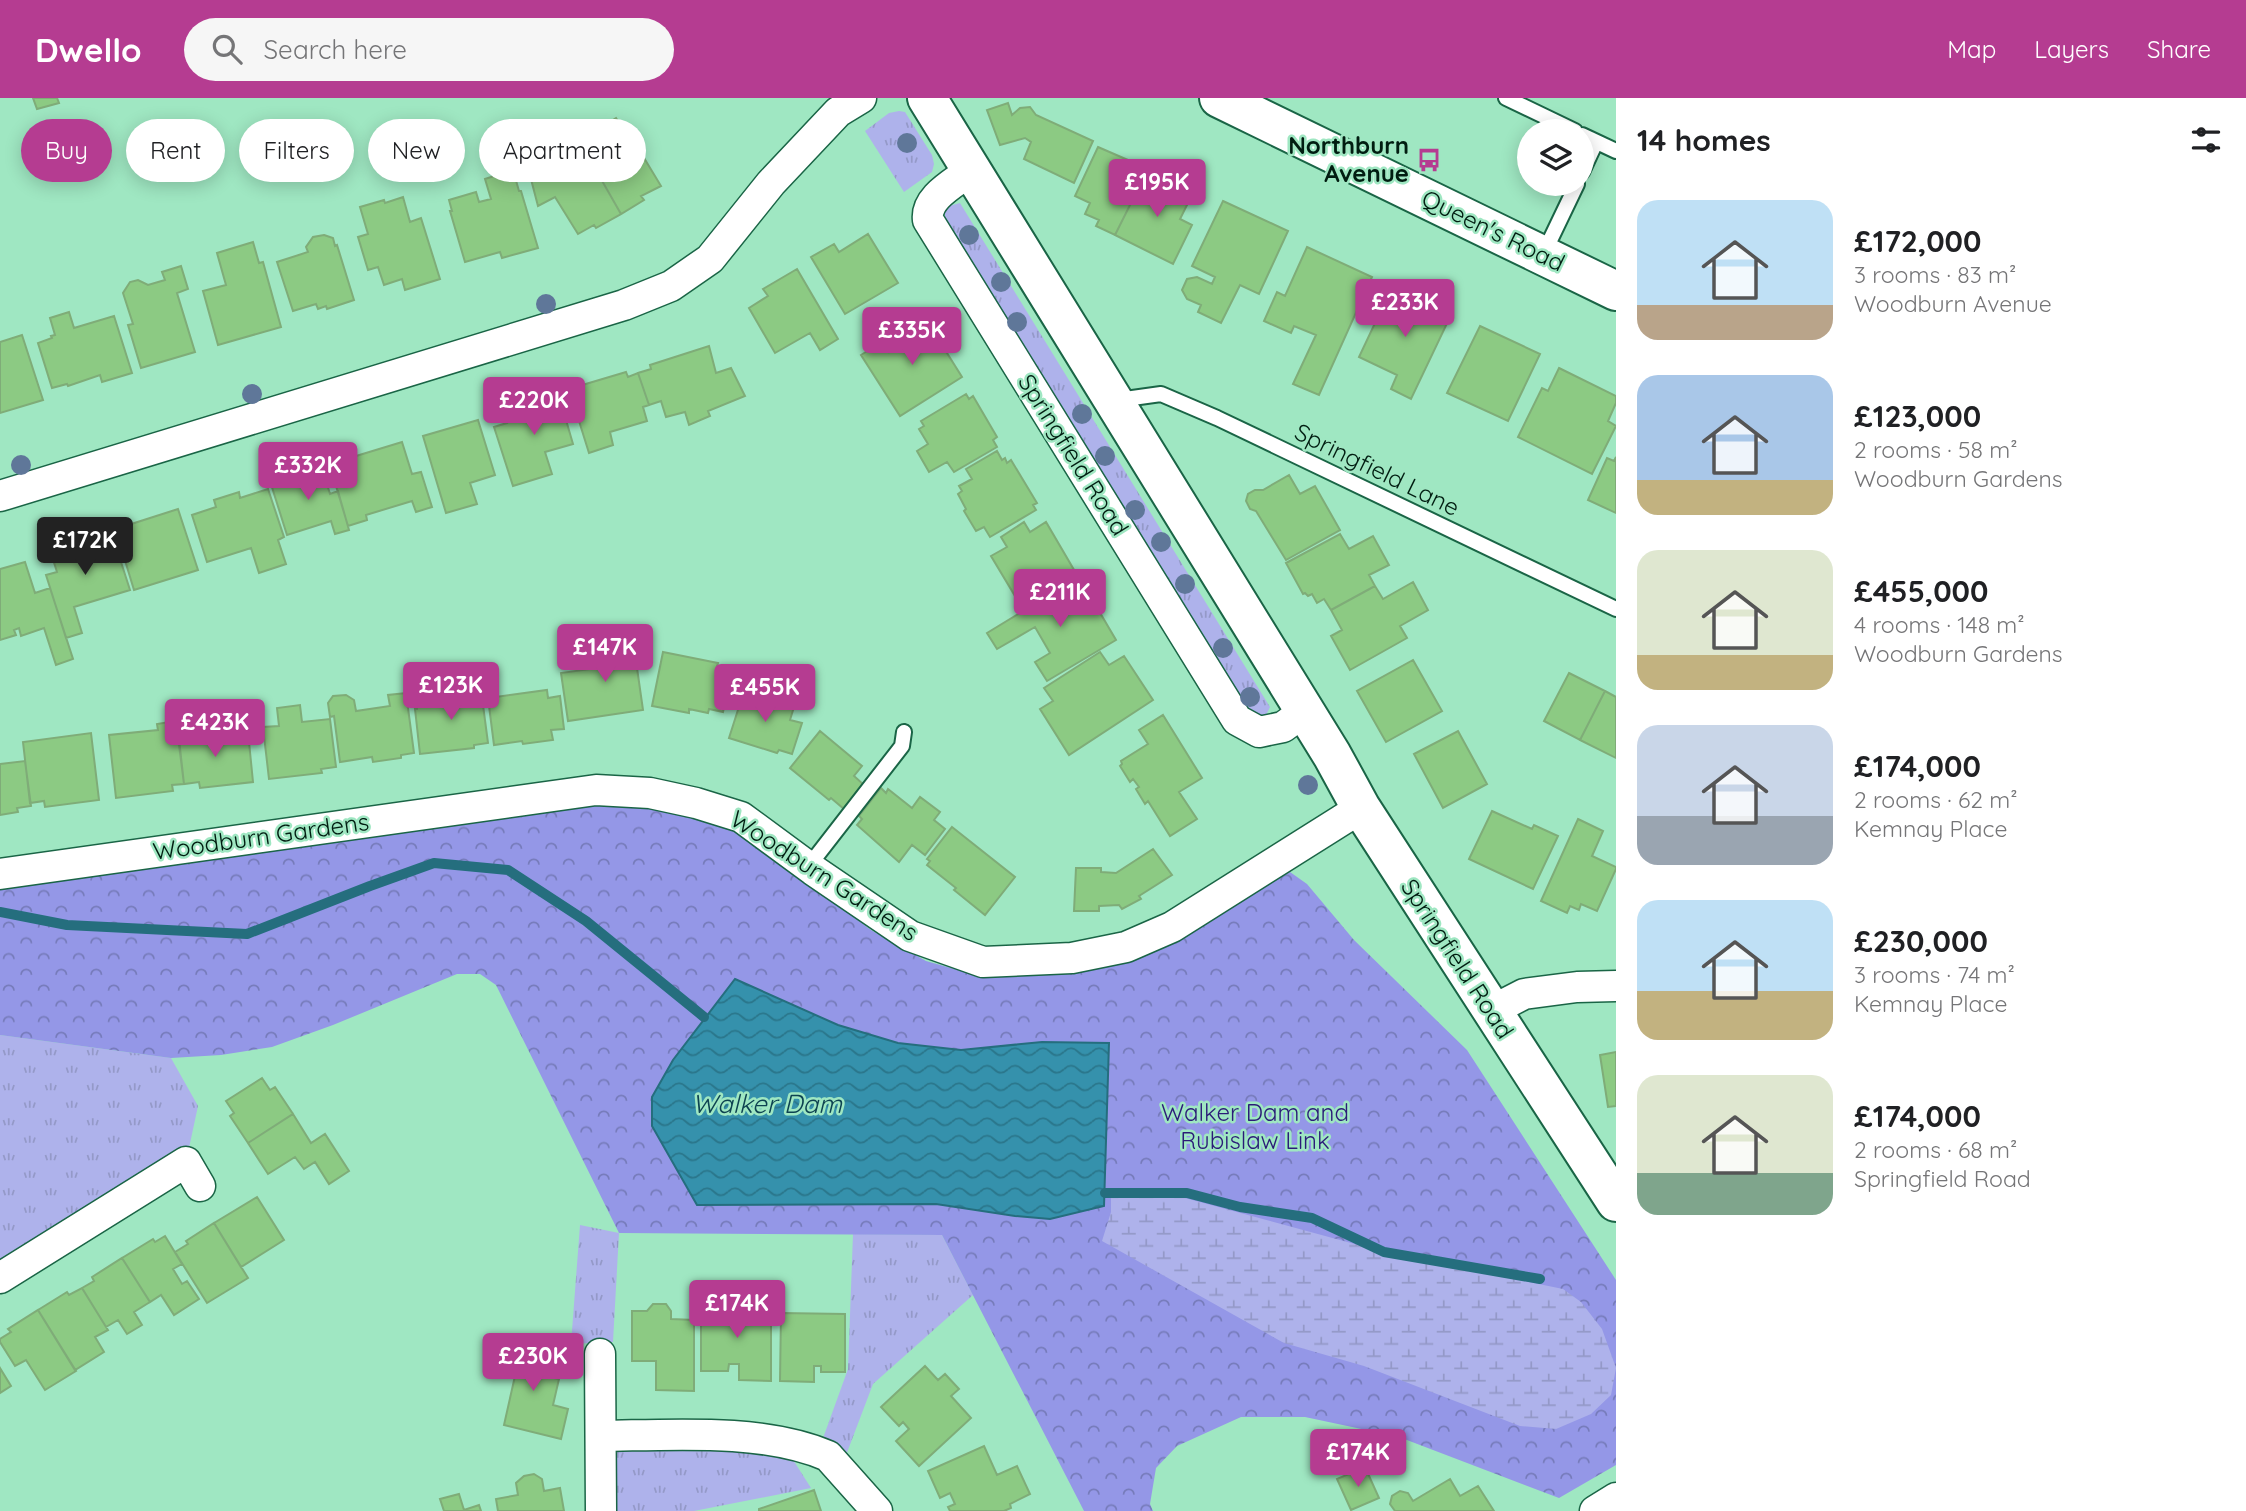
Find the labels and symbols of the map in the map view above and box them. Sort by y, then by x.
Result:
place label: Northburn Avenue [1288,130,1409,188]
bus stop icon: Northburn Avenue [1415,146,1443,174]
pin: £195K [1108,159,1206,219]
street label: Queen's Road [1417,183,1570,278]
pin: £233K [1356,280,1454,339]
pin: £335K [863,308,961,367]
street label: Springfield Road [1012,368,1135,541]
pin: £220K [485,378,583,437]
street label: Springfield Lane [1290,416,1465,522]
pin: £332K [259,442,357,502]
pin: £172K [36,518,134,577]
pin: £211K [1011,570,1109,629]
pin: £147K [556,624,654,684]
pin: £123K [402,662,500,722]
pin: £455K [716,664,814,724]
pin: £423K [166,700,264,759]
street label: Woodburn Gardens [725,803,924,947]
street label: Woodburn Gardens [151,806,371,866]
street label: Springfield Road [1395,873,1521,1044]
water label: Walker Dam [692,1087,843,1120]
park label: Walker Dam and Rubislaw Link [1161,1097,1349,1155]
pin: £174K [688,1280,786,1340]
pin: £230K [484,1334,582,1393]
pin: £174K [1309,1430,1407,1489]

